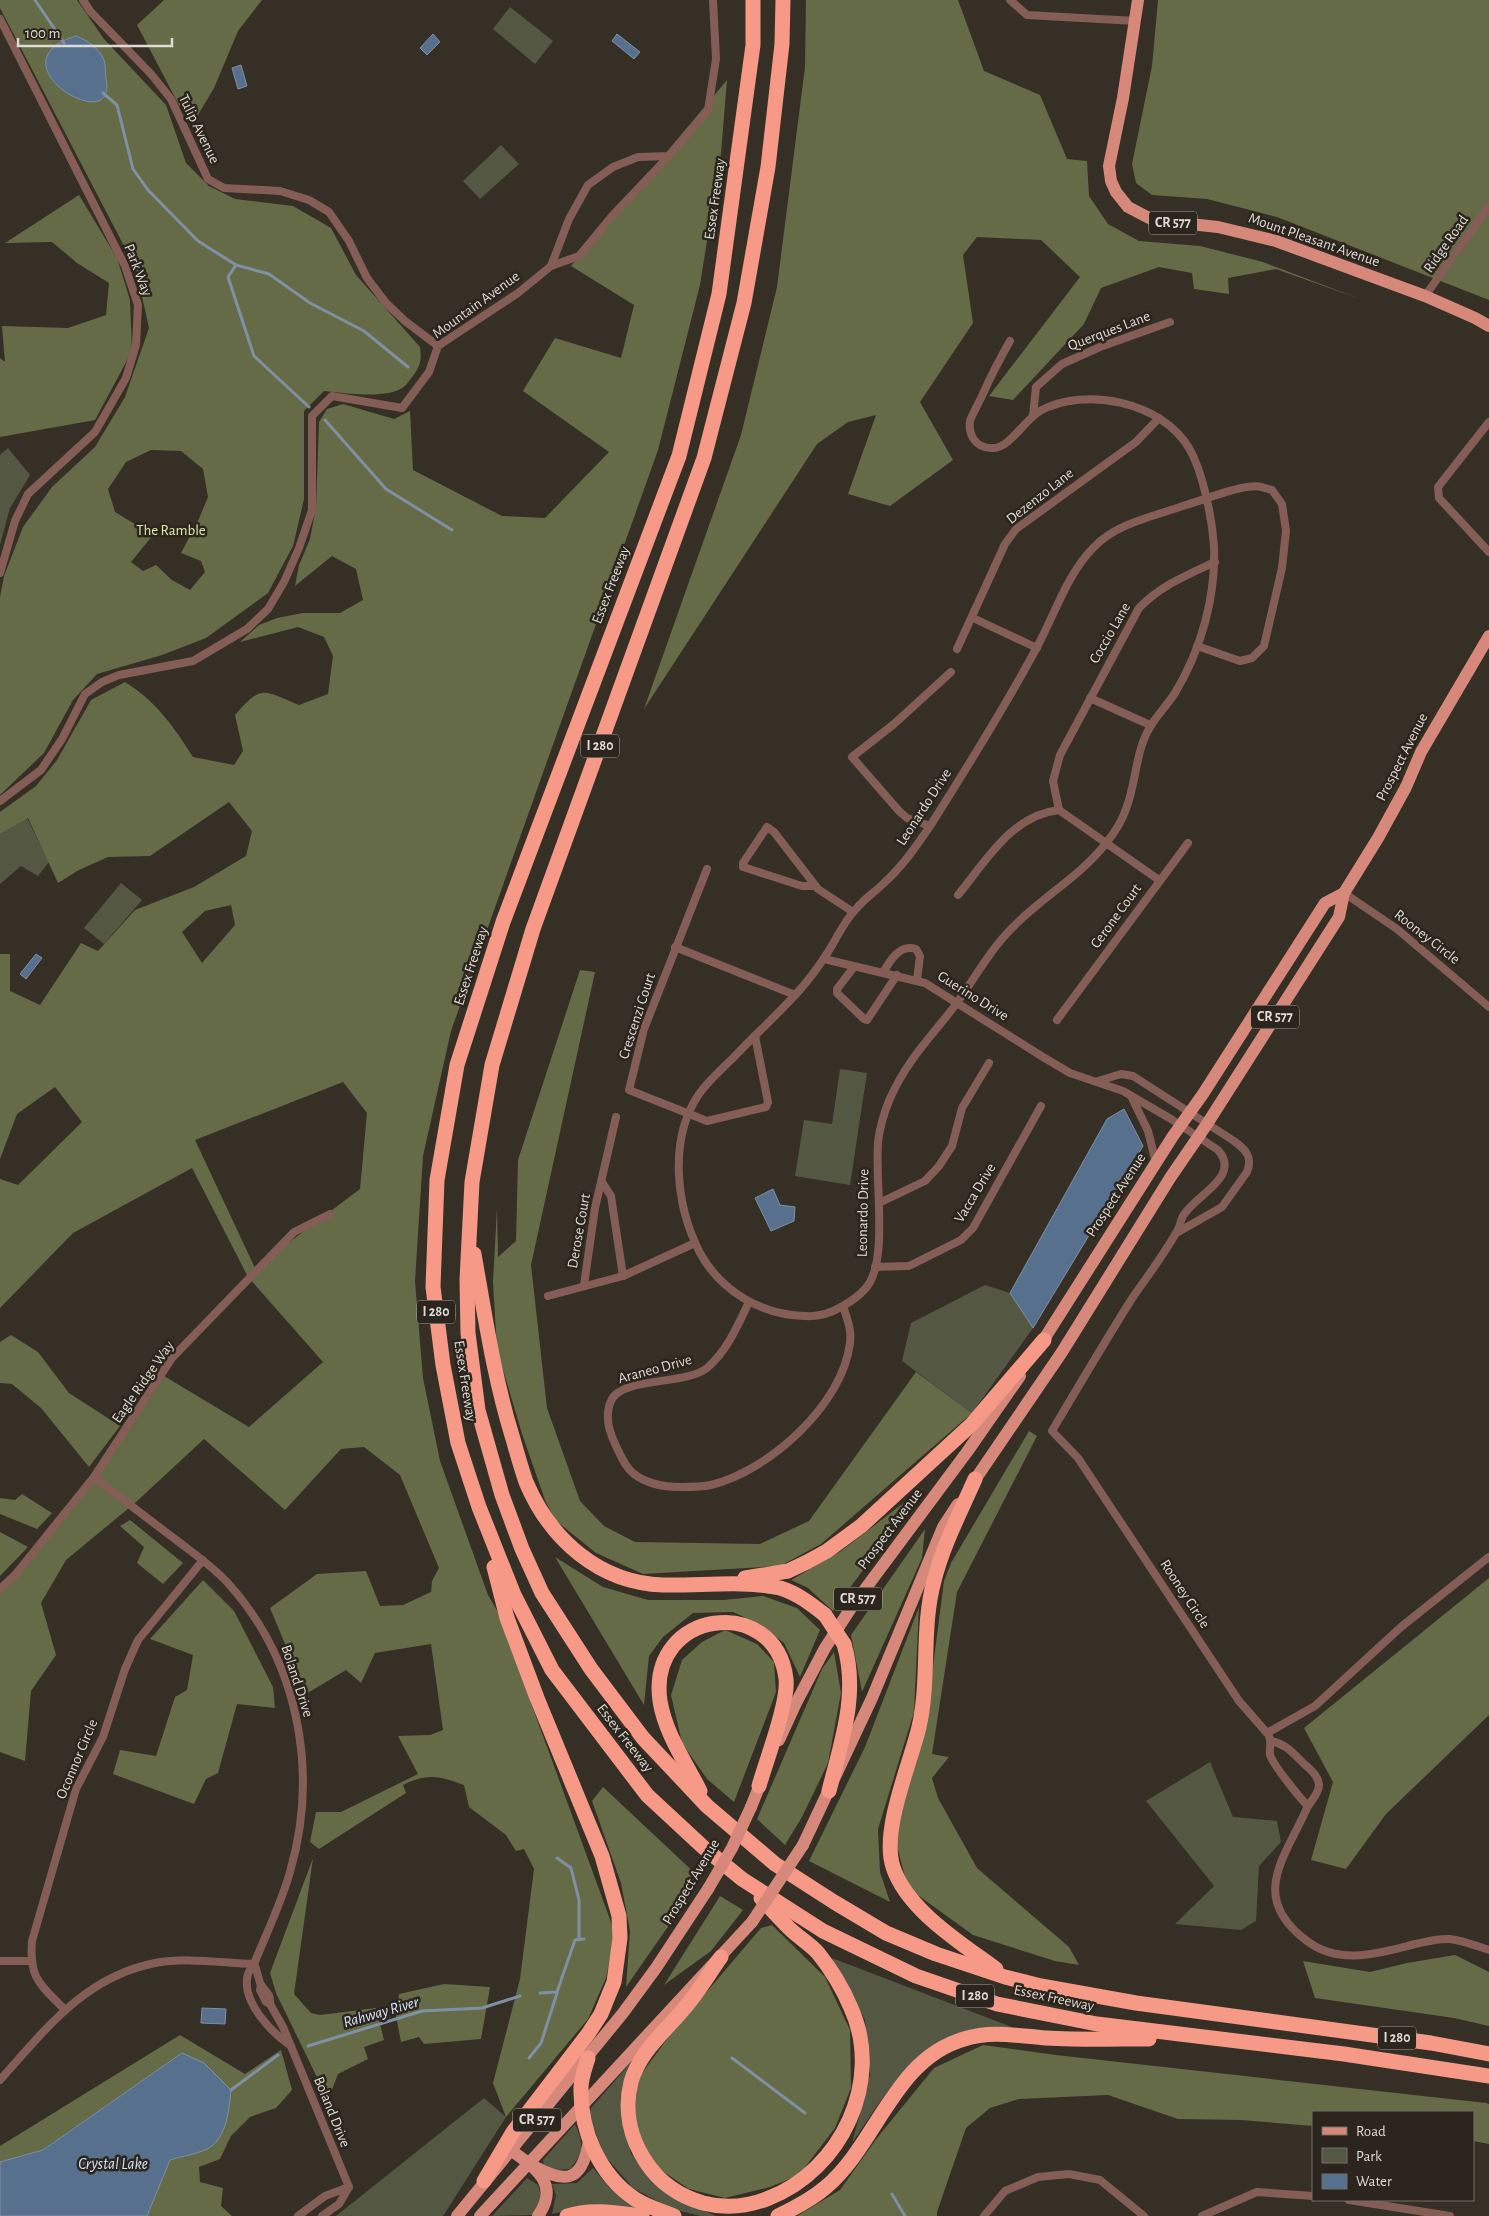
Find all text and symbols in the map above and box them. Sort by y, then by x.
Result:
scale bar [18,15,171,47]
text: 100 m [25,26,60,41]
street label: Tulip Avenue [176,92,222,166]
street label: Essex Freeway [702,157,728,241]
street label: Mount Pleasant Avenue [1246,210,1382,270]
road number: CR 577 [1149,212,1197,234]
street label: Ridge Road [1421,212,1471,275]
street label: Park Way [121,242,155,298]
street label: Mountain Avenue [430,268,522,341]
street label: Querques Lane [1066,308,1152,354]
street label: Dezenzo Lane [1004,465,1076,527]
park label: The Ramble [136,523,206,538]
street label: Essex Freeway [589,544,633,626]
street label: Coccio Lane [1087,600,1133,666]
street label: Prospect Avenue [1373,710,1431,803]
road number: I 280 [581,734,619,758]
street label: Leonardo Drive [894,766,954,848]
street label: Cerone Court [1088,881,1144,951]
street label: Rooney Circle [1391,907,1463,967]
street label: Essex Freeway [451,924,491,1007]
street label: Guerino Drive [935,968,1011,1024]
street label: Crescenzi Court [616,971,658,1061]
road number: CR 577 [1251,1006,1299,1028]
street label: Prospect Avenue [1083,1150,1149,1240]
street label: Vacca Drive [951,1161,999,1225]
street label: Leonardo Drive [855,1169,871,1257]
street label: Derose Court [565,1192,593,1270]
road number: I 280 [417,1300,455,1324]
street label: Eagle Ridge Way [109,1338,177,1426]
street label: Essex Freeway [451,1339,479,1423]
street label: Araneo Drive [616,1352,694,1386]
street label: Prospect Avenue [855,1486,925,1572]
street label: Rooney Circle [1157,1557,1213,1631]
road number: CR 577 [834,1588,882,1610]
street label: Boland Drive [278,1643,316,1719]
street label: Essex Freeway [594,1701,656,1775]
street label: Oconnor Circle [53,1717,101,1801]
street label: Prospect Avenue [660,1837,722,1927]
street label: Essex Freeway [1012,1982,1096,2014]
road number: I 280 [956,1984,994,2008]
water label: Rahway River [341,1993,421,2030]
road number: I 280 [1378,2026,1416,2050]
street label: Boland Drive [311,2074,353,2150]
road number: CR 577 [513,2108,561,2132]
legend [1312,2111,1474,2201]
text: Road [1356,2124,1386,2139]
text: Park [1356,2149,1382,2164]
water label: Crystal Lake [78,2156,148,2172]
text: Water [1356,2174,1392,2189]

